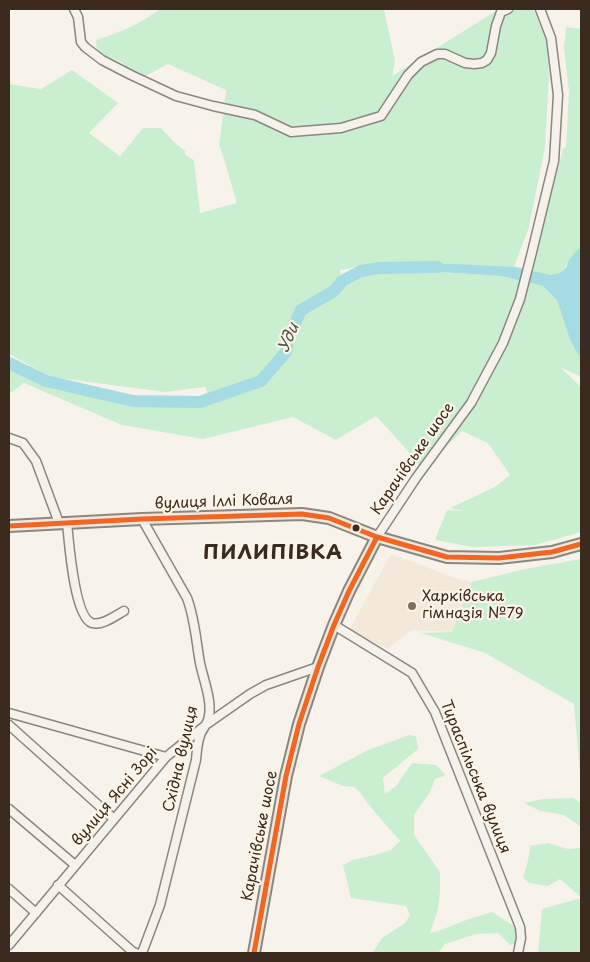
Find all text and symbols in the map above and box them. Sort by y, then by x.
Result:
water label: Уди [274,321,304,355]
street label: Карачівське шосе [368,400,458,518]
street label: вулиця Іллі Коваля [154,491,294,513]
unlabelled marker [351,523,361,533]
district label: ПИЛИПІВКА [203,541,343,565]
place label: Харківська гімназія №79 [422,588,523,623]
marker: Харківська гімназія №79 [406,600,418,612]
street label: Тираспільська вулиця [436,698,514,856]
street label: Східна вулиця [160,704,202,814]
street label: вулиця Ясні Зорі [69,744,161,850]
street label: Карачівське шосе [239,769,281,903]

